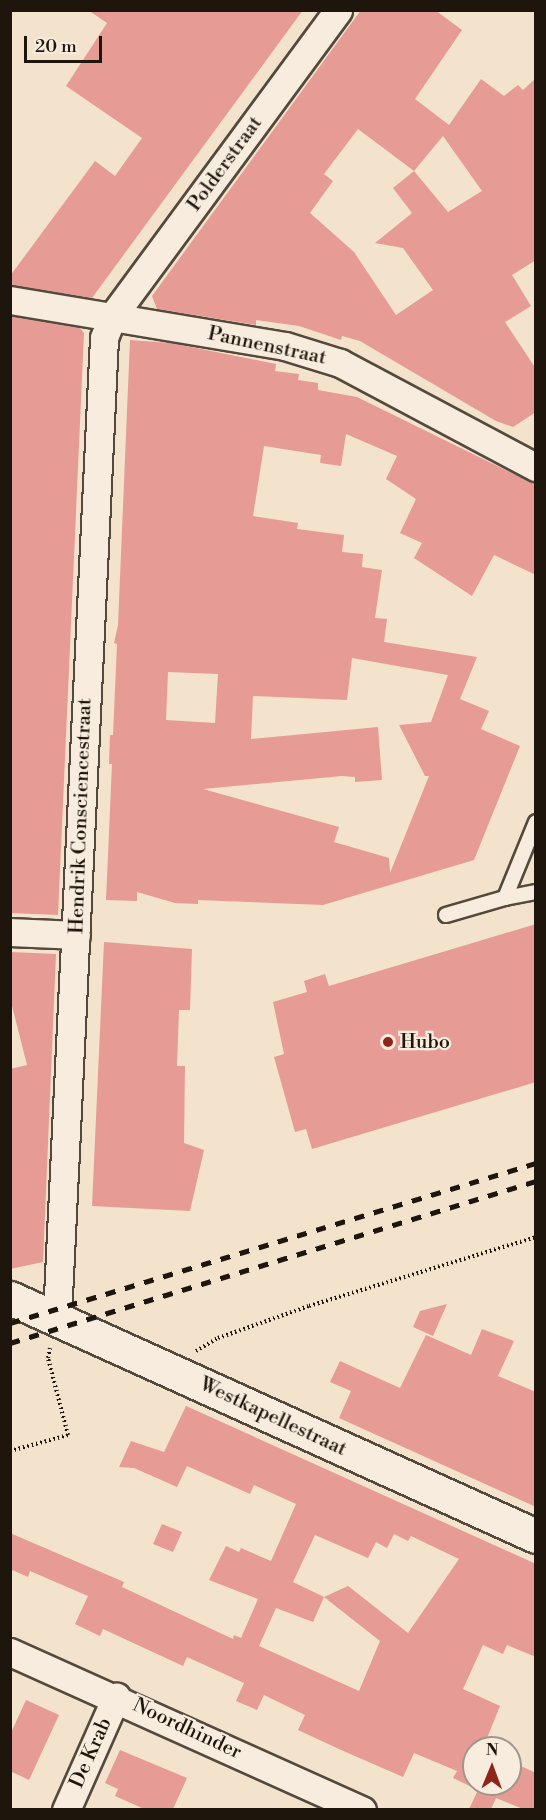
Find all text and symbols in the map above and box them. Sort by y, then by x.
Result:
scale bar [27,24,105,62]
text: 20 m [35,35,77,58]
street label: Polderstraat [183,112,267,216]
street label: Pannenstraat [206,322,328,370]
street label: Hendrik Consciencestraat [65,698,97,934]
place label: Hubo [400,1030,450,1054]
marker: Hubo [381,1035,395,1049]
street label: Westkapellestraat [196,1372,350,1462]
street label: Noordhinder [129,1693,245,1765]
street label: De Krab [65,1714,117,1792]
north arrow [462,1736,522,1796]
text: N [486,1740,499,1760]

